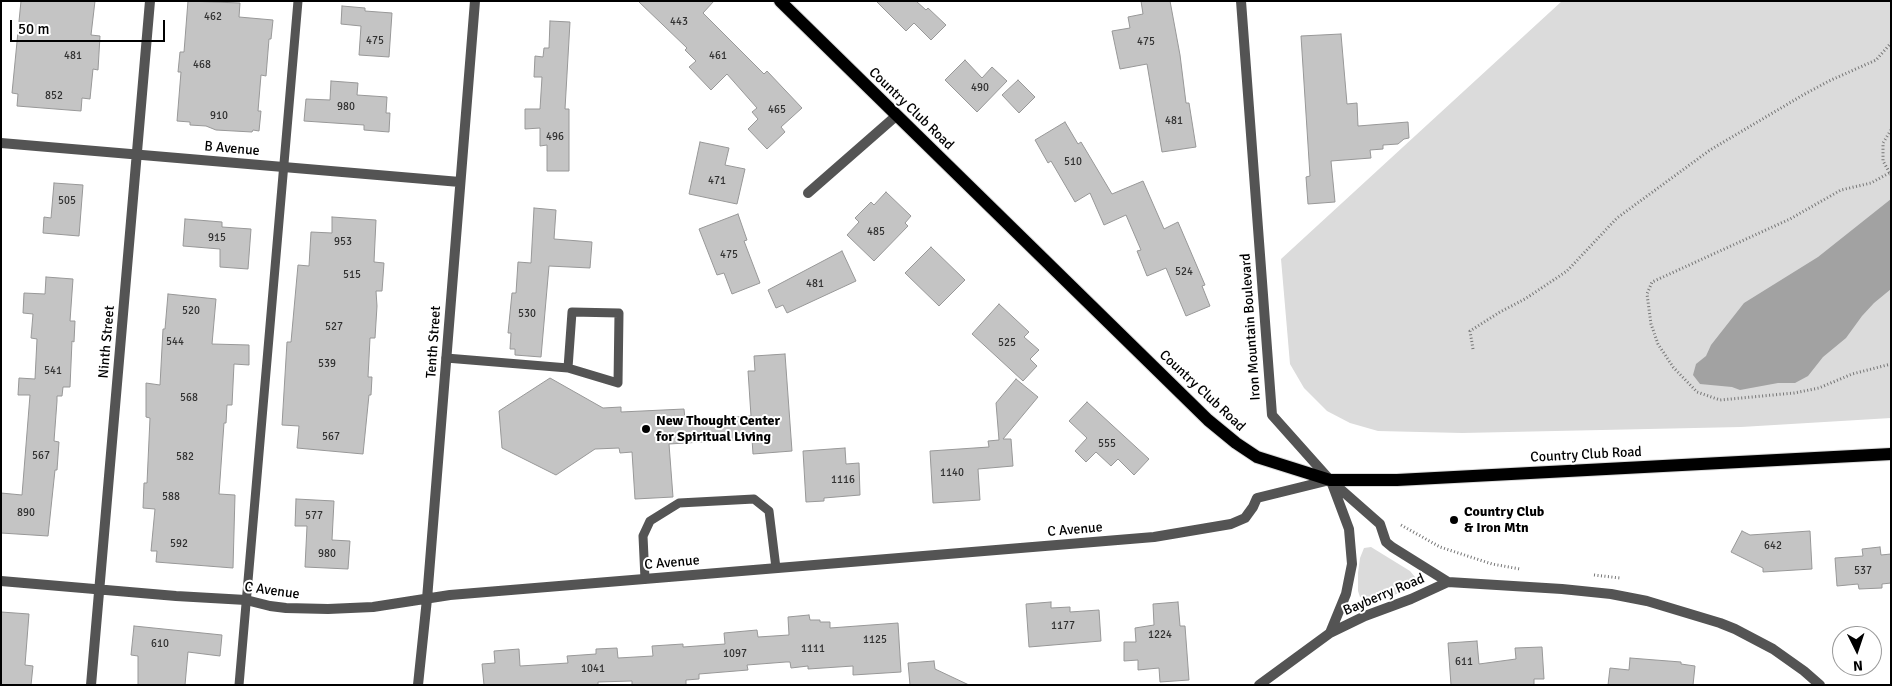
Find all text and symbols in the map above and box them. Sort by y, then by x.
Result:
scale bar [12,10,168,42]
house number: 462 [204,10,222,24]
house number: 443 [670,15,688,29]
text: 50 m [18,20,49,38]
house number: 475 [366,34,384,48]
house number: 475 [1137,35,1155,49]
house number: 481 [64,49,82,63]
house number: 461 [709,49,727,63]
house number: 468 [193,58,211,72]
street label: Country Club Road [865,64,957,154]
house number: 490 [971,81,989,95]
house number: 852 [45,89,63,103]
house number: 980 [337,100,355,114]
house number: 465 [768,103,786,117]
house number: 910 [210,109,228,123]
house number: 481 [1165,114,1183,128]
house number: 496 [546,130,564,144]
street label: B Avenue [204,138,260,160]
house number: 510 [1064,155,1082,169]
house number: 471 [708,174,726,188]
house number: 505 [58,194,76,208]
house number: 485 [867,225,885,239]
house number: 915 [208,231,226,245]
house number: 953 [334,235,352,249]
house number: 475 [720,248,738,262]
street label: Iron Mountain Boulevard [1237,253,1265,401]
house number: 524 [1175,265,1193,279]
house number: 515 [343,268,361,282]
house number: 481 [806,277,824,291]
house number: 520 [182,304,200,318]
street label: Ninth Street [95,305,119,379]
street label: Tenth Street [423,305,445,379]
house number: 530 [518,307,536,321]
house number: 527 [325,320,343,334]
house number: 544 [166,335,184,349]
house number: 525 [998,336,1016,350]
street label: Country Club Road [1156,347,1248,435]
house number: 539 [318,357,336,371]
house number: 541 [44,364,62,378]
house number: 568 [180,391,198,405]
place label: New Thought Center for Spiritual Living [656,413,780,446]
marker: New Thought Center for Spiritual Living [640,423,652,435]
house number: 567 [322,430,340,444]
house number: 555 [1098,437,1116,451]
street label: Country Club Road [1530,444,1642,466]
house number: 567 [32,449,50,463]
house number: 582 [176,450,194,464]
house number: 1140 [940,466,964,480]
house number: 1116 [831,473,855,487]
house number: 588 [162,490,180,504]
place label: Country Club & Iron Mtn [1464,504,1544,536]
house number: 890 [17,506,35,520]
house number: 577 [305,509,323,523]
marker: Country Club & Iron Mtn [1448,514,1460,526]
street label: C Avenue [1047,519,1103,541]
house number: 592 [170,537,188,551]
house number: 642 [1764,539,1782,553]
house number: 980 [318,547,336,561]
street label: C Avenue [644,552,700,574]
house number: 537 [1854,564,1872,578]
street label: Bayberry Road [1341,570,1427,620]
street label: C Avenue [243,579,301,603]
house number: 1177 [1051,619,1075,633]
north arrow [1832,626,1882,676]
house number: 1224 [1148,628,1172,642]
house number: 1125 [863,633,887,647]
house number: 610 [151,637,169,651]
house number: 1111 [801,642,825,656]
house number: 1097 [723,647,747,661]
house number: 611 [1455,655,1473,669]
text: N [1853,657,1863,674]
house number: 1041 [581,662,605,676]

